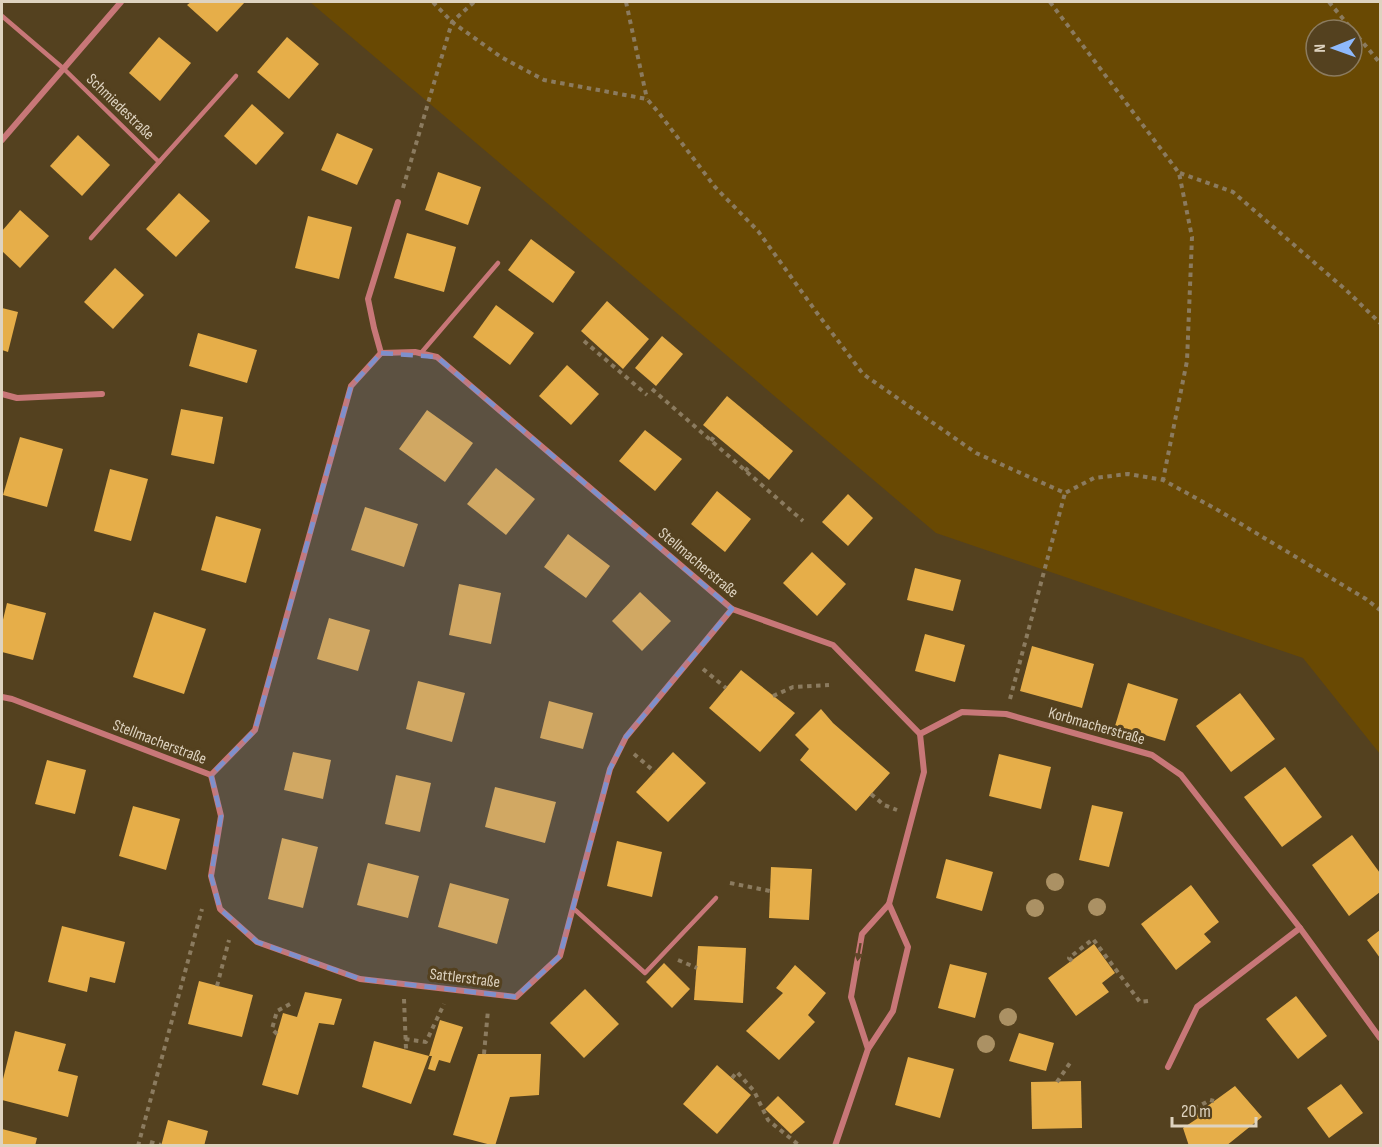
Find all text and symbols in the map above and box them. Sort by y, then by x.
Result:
north arrow [1304,18,1364,78]
text: N [1311,44,1330,53]
street label: Schmiedestraße [82,70,158,144]
street label: Stellmacherstraße [654,524,742,602]
street label: Korbmacherstraße [1046,704,1147,749]
street label: Stellmacherstraße [110,716,209,769]
one-way arrow [854,942,863,961]
street label: Sattlerstraße [429,965,501,992]
scale bar [1172,1090,1256,1128]
text: 20 m [1181,1101,1211,1122]

